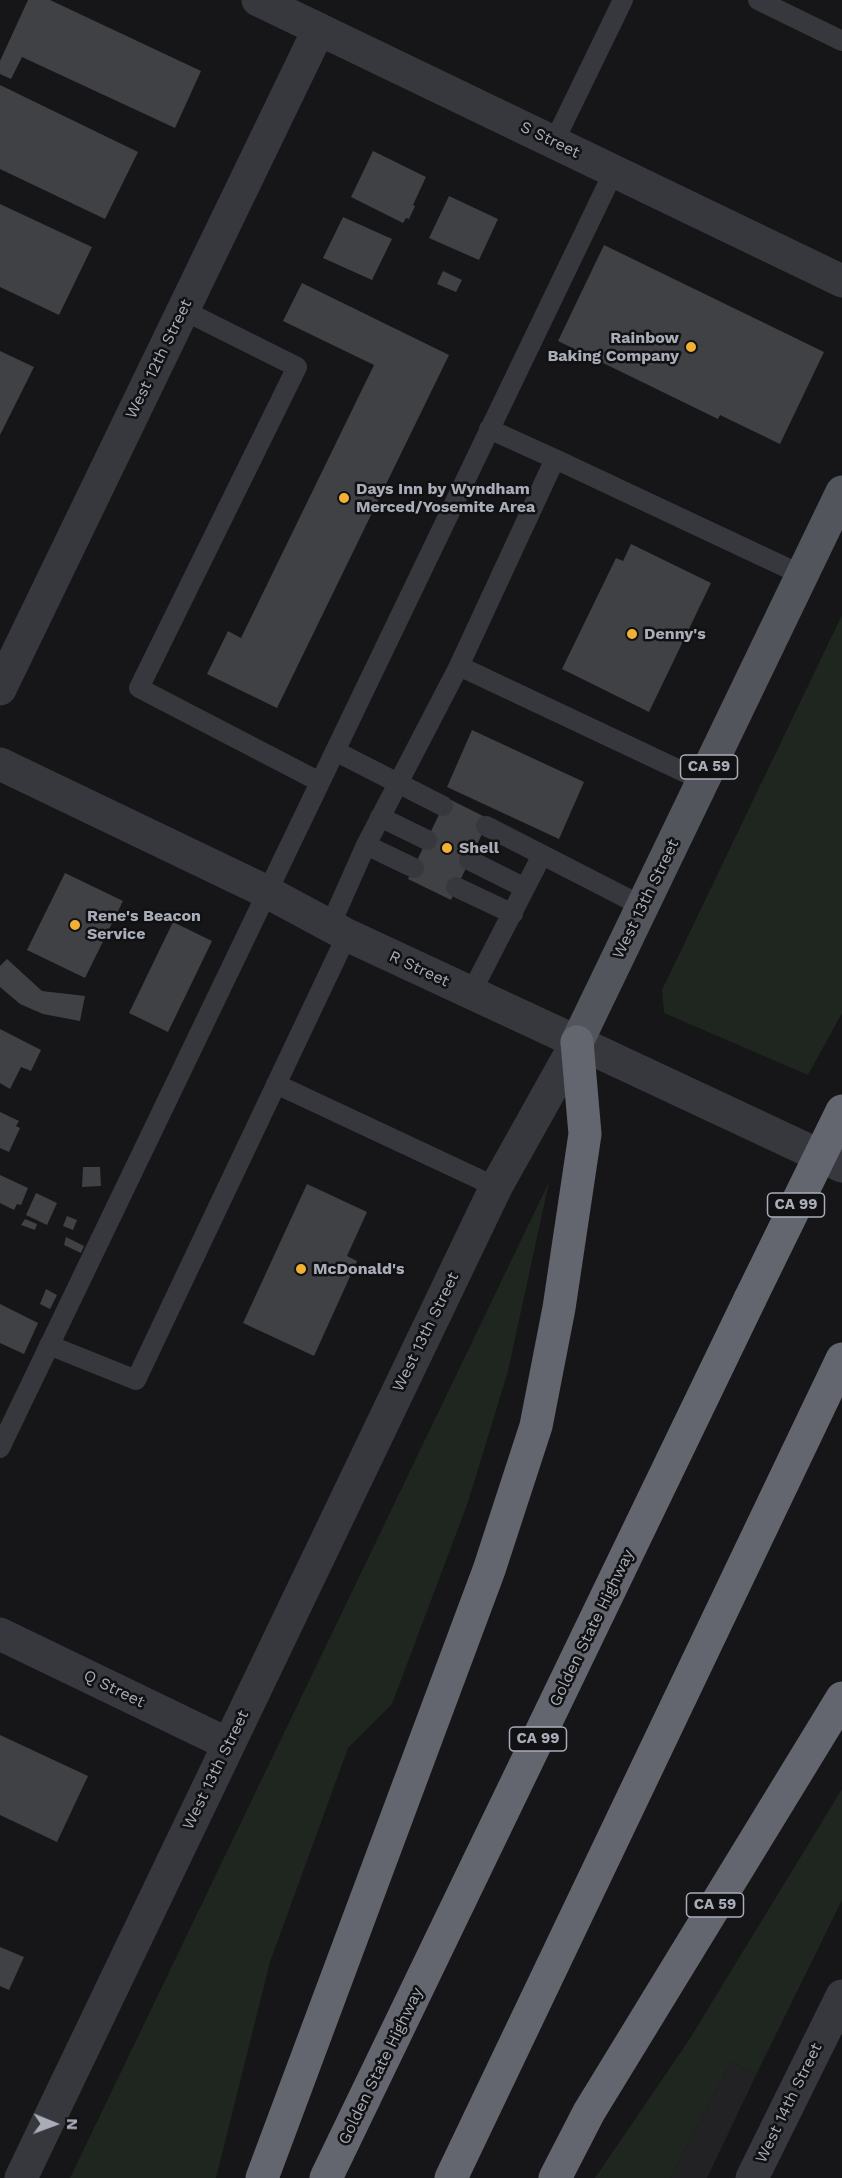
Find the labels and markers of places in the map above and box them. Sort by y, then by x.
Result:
place label: Rainbow Baking Company [547,328,679,366]
marker: Rainbow Baking Company [684,340,698,354]
place label: Days Inn by Wyndham Merced/Yosemite Area [356,479,535,517]
marker: Days Inn by Wyndham Merced/Yosemite Area [337,491,351,505]
place label: Denny's [644,624,706,644]
marker: Denny's [625,627,639,641]
place label: Shell [459,838,499,858]
marker: Shell [440,841,454,855]
place label: Rene's Beacon Service [87,906,201,944]
marker: Rene's Beacon Service [68,918,82,932]
place label: McDonald's [313,1259,405,1279]
marker: McDonald's [294,1262,308,1276]

